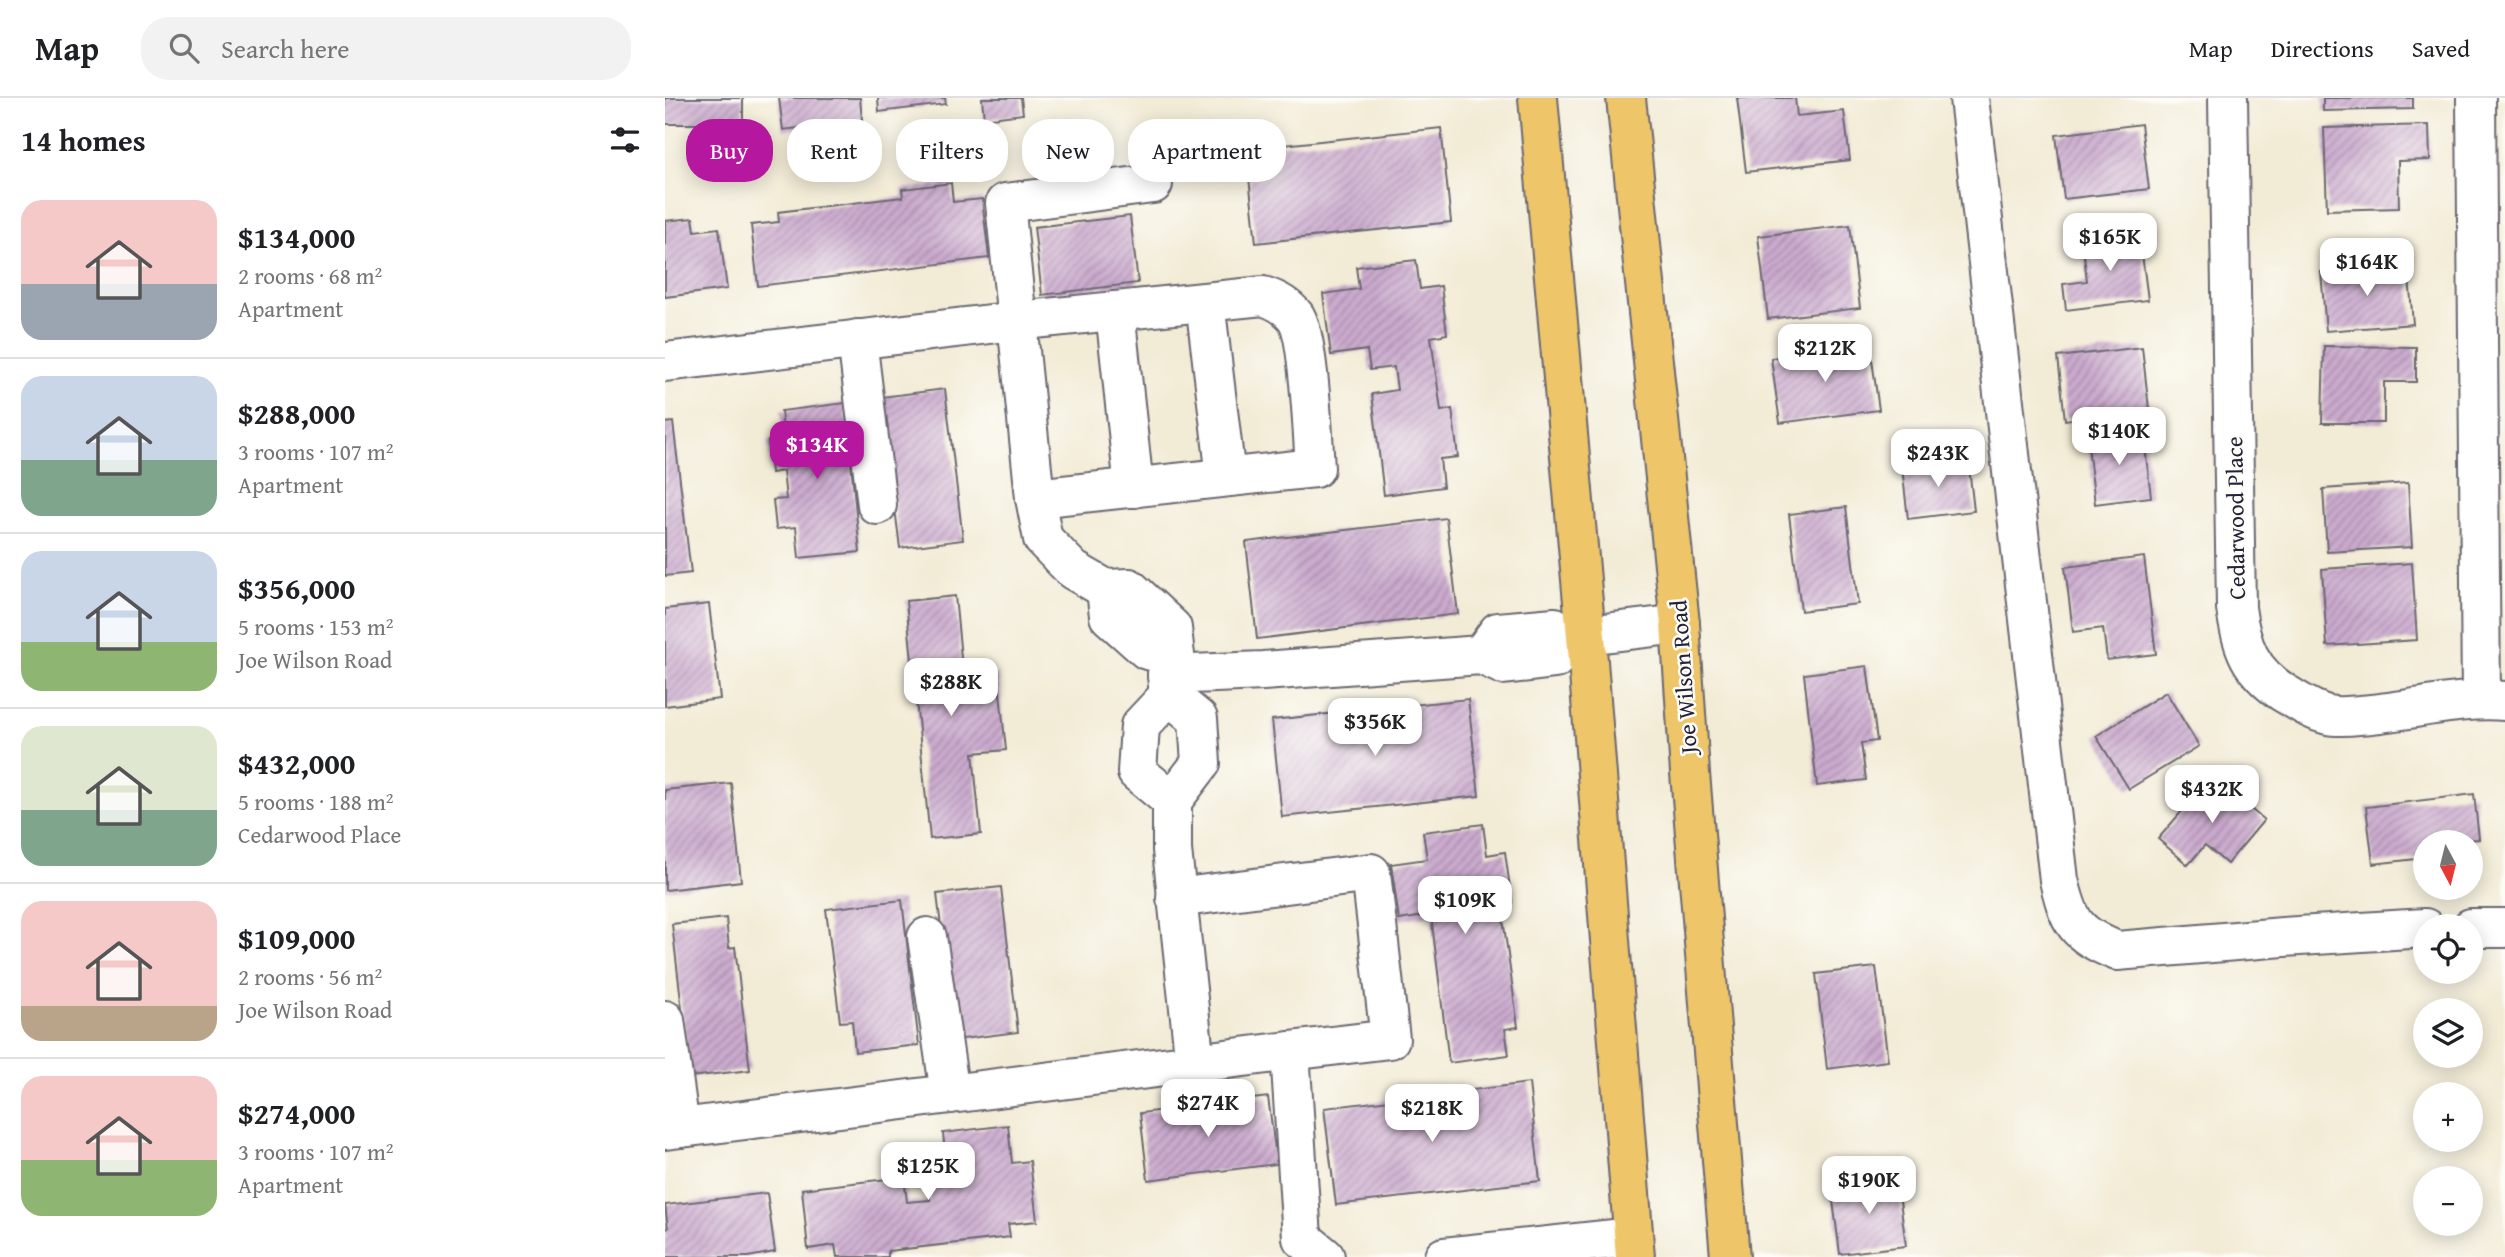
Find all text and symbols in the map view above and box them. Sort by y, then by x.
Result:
search box [141,17,631,80]
text: Map [35,24,99,72]
icon: search [165,29,203,67]
text: Search here [221,29,349,68]
text: Map [2189,31,2233,66]
text: Directions [2271,31,2374,66]
text: Saved [2412,31,2470,66]
text: 14 homes [21,118,146,162]
chip: Buy [686,119,773,182]
chip: Rent [787,119,882,182]
chip: Filters [896,119,1008,182]
chip: New [1022,119,1114,182]
chip: Apartment [1128,119,1286,182]
icon: filters [606,121,644,159]
pin: $165K [2061,214,2159,273]
text: $134,000 [238,215,355,259]
text: $165K [2079,219,2141,252]
icon: home [77,228,161,312]
pin: $164K [2318,238,2416,298]
text: $164K [2336,244,2398,277]
text: 2 rooms · 68 m² [238,259,382,292]
text: Apartment [238,292,343,325]
pin: $212K [1776,324,1874,384]
text: $212K [1794,330,1856,363]
text: $288,000 [238,391,355,435]
icon: home [77,404,161,488]
pin: $140K [2070,408,2168,467]
text: $140K [2088,413,2150,446]
pin: $134K [768,422,866,481]
text: $134K [786,427,848,460]
pin: $243K [1889,430,1987,489]
text: 3 rooms · 107 m² [238,435,393,468]
text: $243K [1907,435,1969,468]
street label: Cedarwood Place [2217,436,2253,600]
text: Apartment [238,468,343,501]
text: $356,000 [238,566,355,610]
icon: home [77,579,161,663]
street label: Joe Wilson Road [1661,598,1705,758]
text: 5 rooms · 153 m² [238,610,393,643]
text: Joe Wilson Road [238,643,392,676]
pin: $288K [902,658,1000,718]
text: $288K [920,664,982,697]
pin: $356K [1326,698,1424,758]
text: $356K [1344,704,1406,737]
text: $432,000 [238,741,355,785]
icon: home [77,754,161,838]
pin: $432K [2163,766,2261,825]
text: $432K [2181,771,2243,804]
text: 5 rooms · 188 m² [238,785,393,818]
text: Cedarwood Place [238,818,401,851]
north arrow [2413,830,2483,900]
map controls [2413,830,2483,1236]
pin: $109K [1416,876,1514,936]
text: $109K [1434,882,1496,915]
button: locate [2413,914,2483,984]
text: $109,000 [238,916,355,960]
icon: home [77,929,161,1013]
text: 2 rooms · 56 m² [238,960,382,993]
text: Joe Wilson Road [238,993,392,1026]
button: layers [2413,998,2483,1068]
pin: $274K [1159,1080,1257,1139]
button: + [2413,1082,2483,1152]
pin: $218K [1383,1084,1481,1144]
text: $274K [1177,1085,1239,1118]
text: $218K [1401,1090,1463,1123]
text: $274,000 [238,1091,355,1135]
icon: home [77,1104,161,1188]
text: 3 rooms · 107 m² [238,1135,393,1168]
pin: $125K [879,1142,977,1202]
text: $125K [897,1148,959,1181]
pin: $190K [1820,1156,1918,1216]
text: $190K [1838,1162,1900,1195]
button: − [2413,1166,2483,1236]
text: Apartment [238,1168,343,1201]

